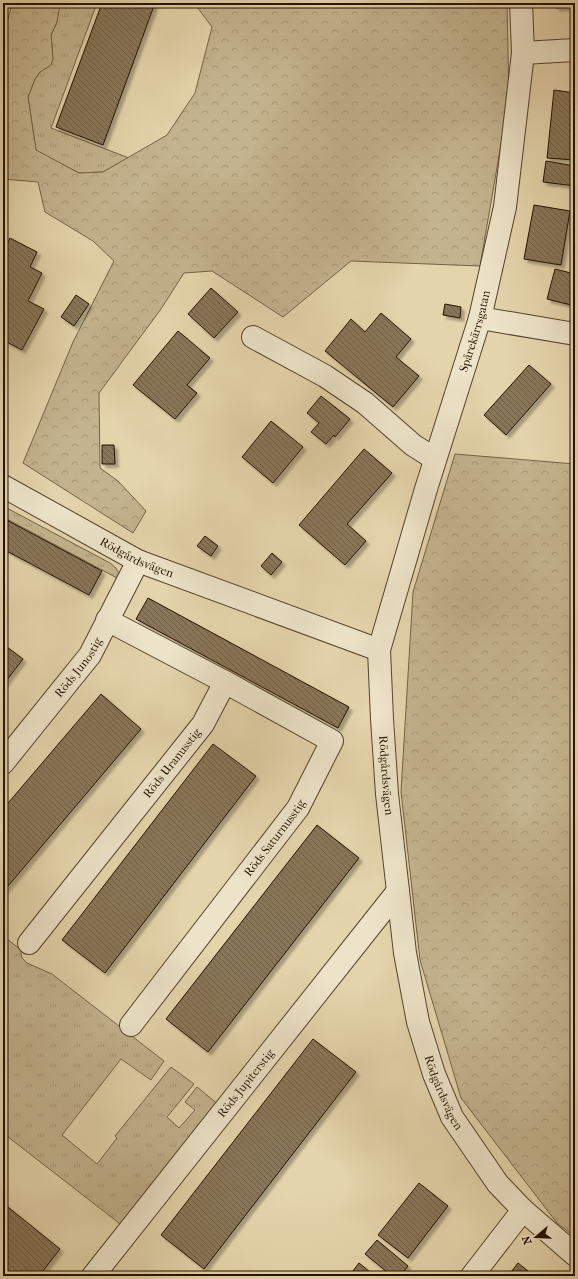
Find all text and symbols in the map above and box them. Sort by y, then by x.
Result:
street label: Spårekärrsgatan [456,289,493,374]
street label: Rödgårdsvägen [98,534,176,581]
street label: Röds Junostig [52,635,105,700]
street label: Röds Uranusstig [140,725,204,801]
street label: Rödgårdsvägen [376,735,396,816]
street label: Röds Saturnusstig [241,797,308,879]
street label: Röds Jupiterstig [214,1046,277,1120]
street label: Rödgårdsvägen [422,1054,466,1133]
north arrow [516,1217,556,1257]
text: N [519,1233,535,1246]

